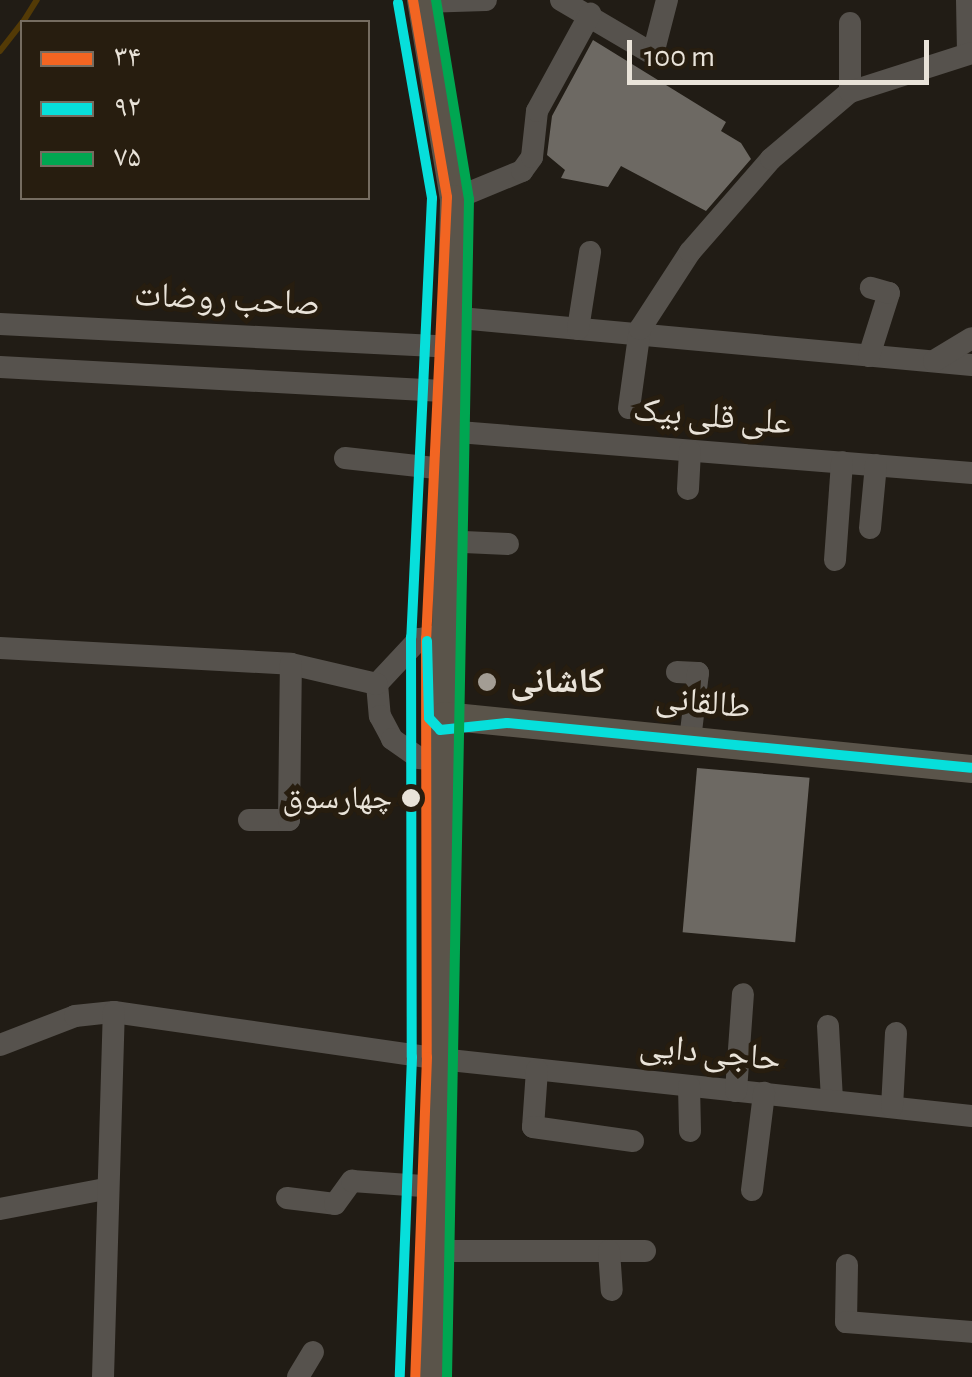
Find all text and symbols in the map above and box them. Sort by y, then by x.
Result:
legend [20,20,370,200]
scale bar [632,20,934,82]
text: ۳۴ [114,42,141,72]
text: 100 m [644,42,715,72]
text: ۹۲ [114,92,141,122]
text: ۷۵ [114,142,141,172]
street label: صاحب روضات [133,274,321,326]
street label: علی قلی بیک [631,389,793,445]
place label: کاشانی [510,661,604,703]
marker: کاشانی [474,669,500,695]
street label: طالقانی [653,677,753,729]
place label: چهارسوق [282,779,392,817]
marker: چهارسوق [401,788,421,808]
street label: حاجی دایی [637,1025,783,1081]

